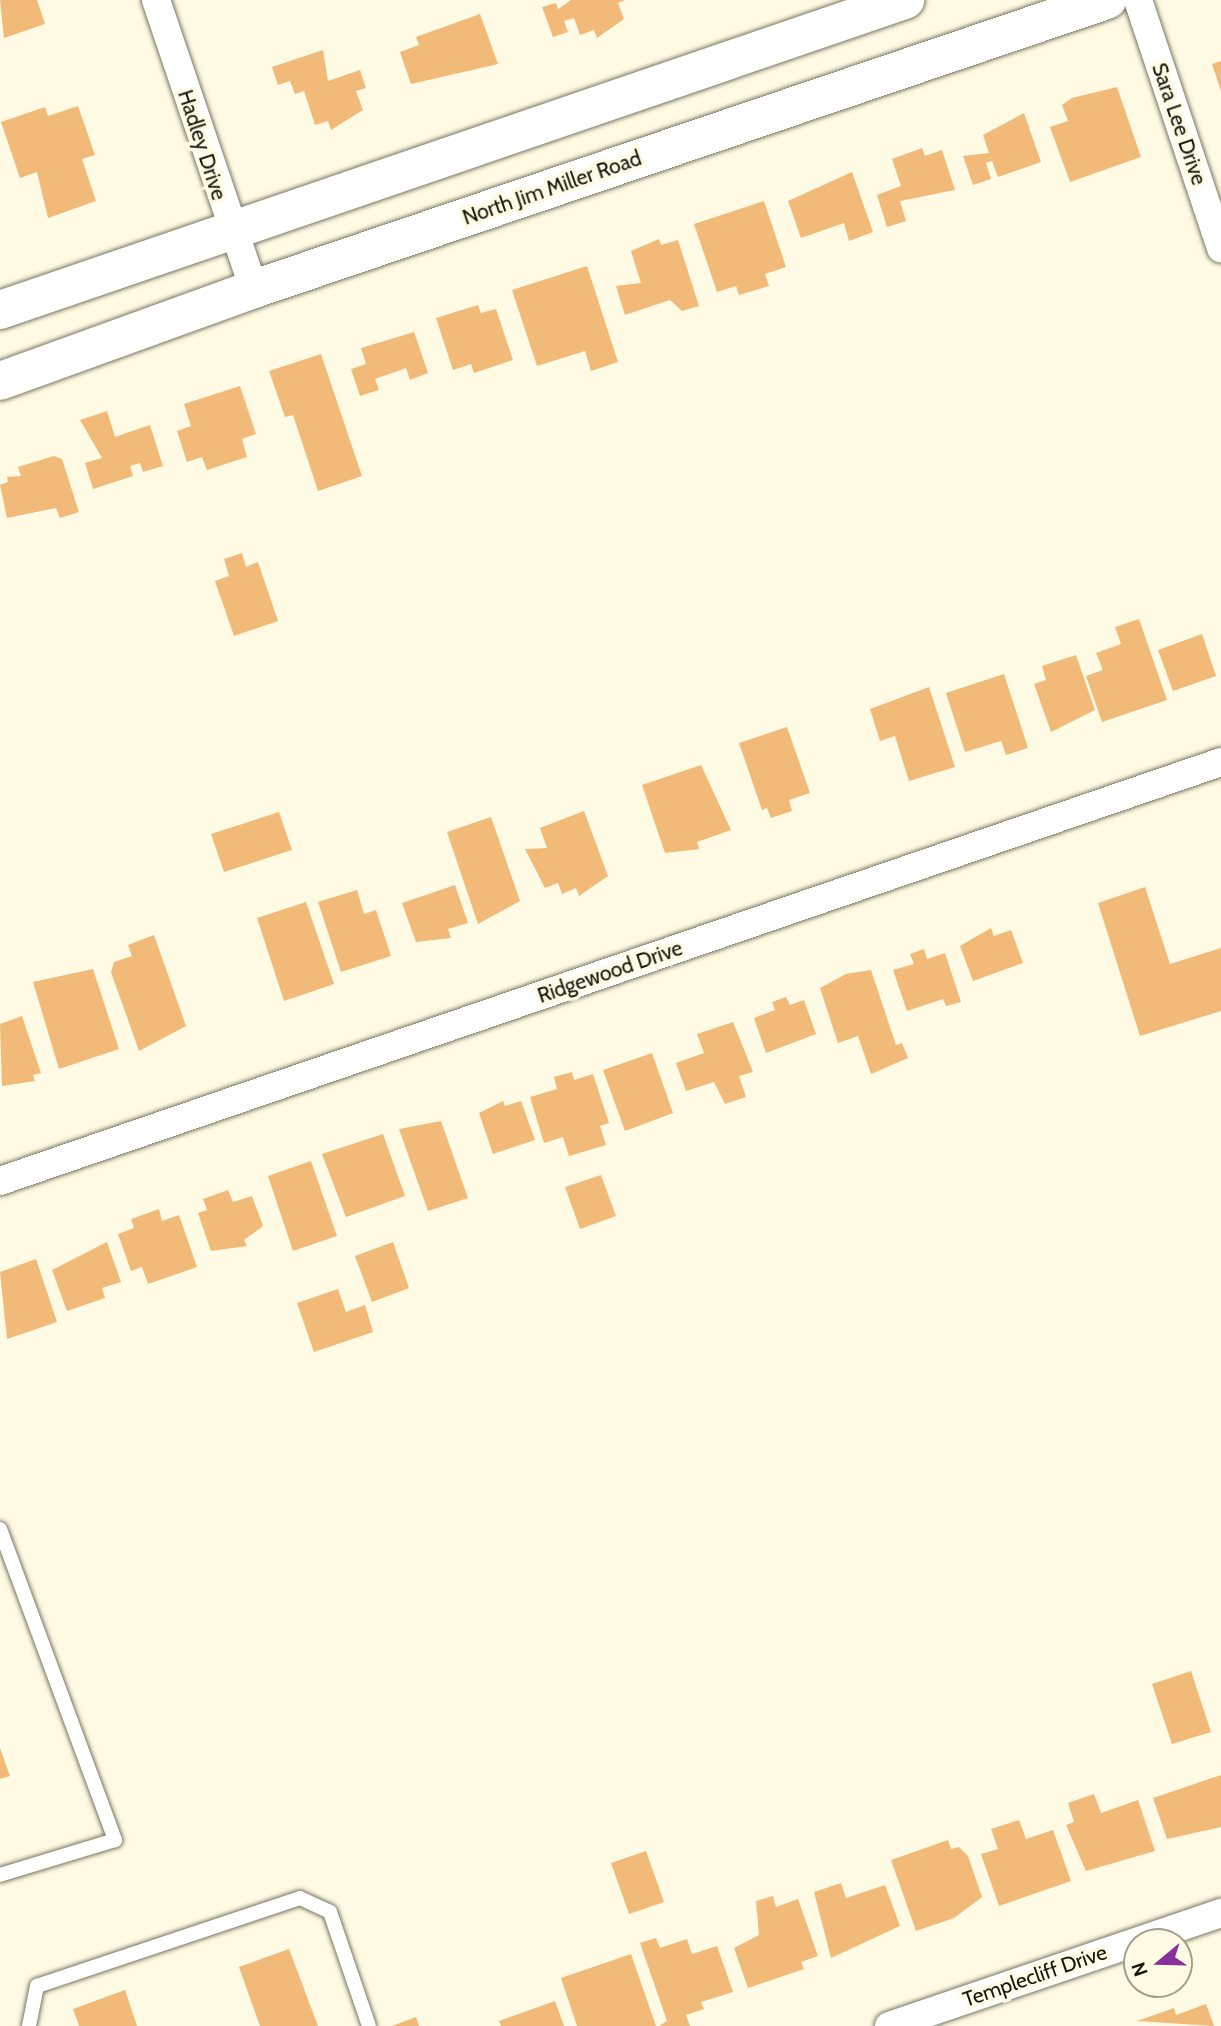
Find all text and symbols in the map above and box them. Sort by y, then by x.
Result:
street label: Sara Lee Drive [1146,60,1212,188]
street label: Hadley Drive [172,87,232,203]
street label: North Jim Miller Road [459,146,645,230]
street label: Ridgewood Drive [534,935,686,1009]
north arrow [1123,1928,1193,1998]
street label: Templecliff Drive [960,1940,1110,2012]
text: N [1127,1959,1153,1979]

